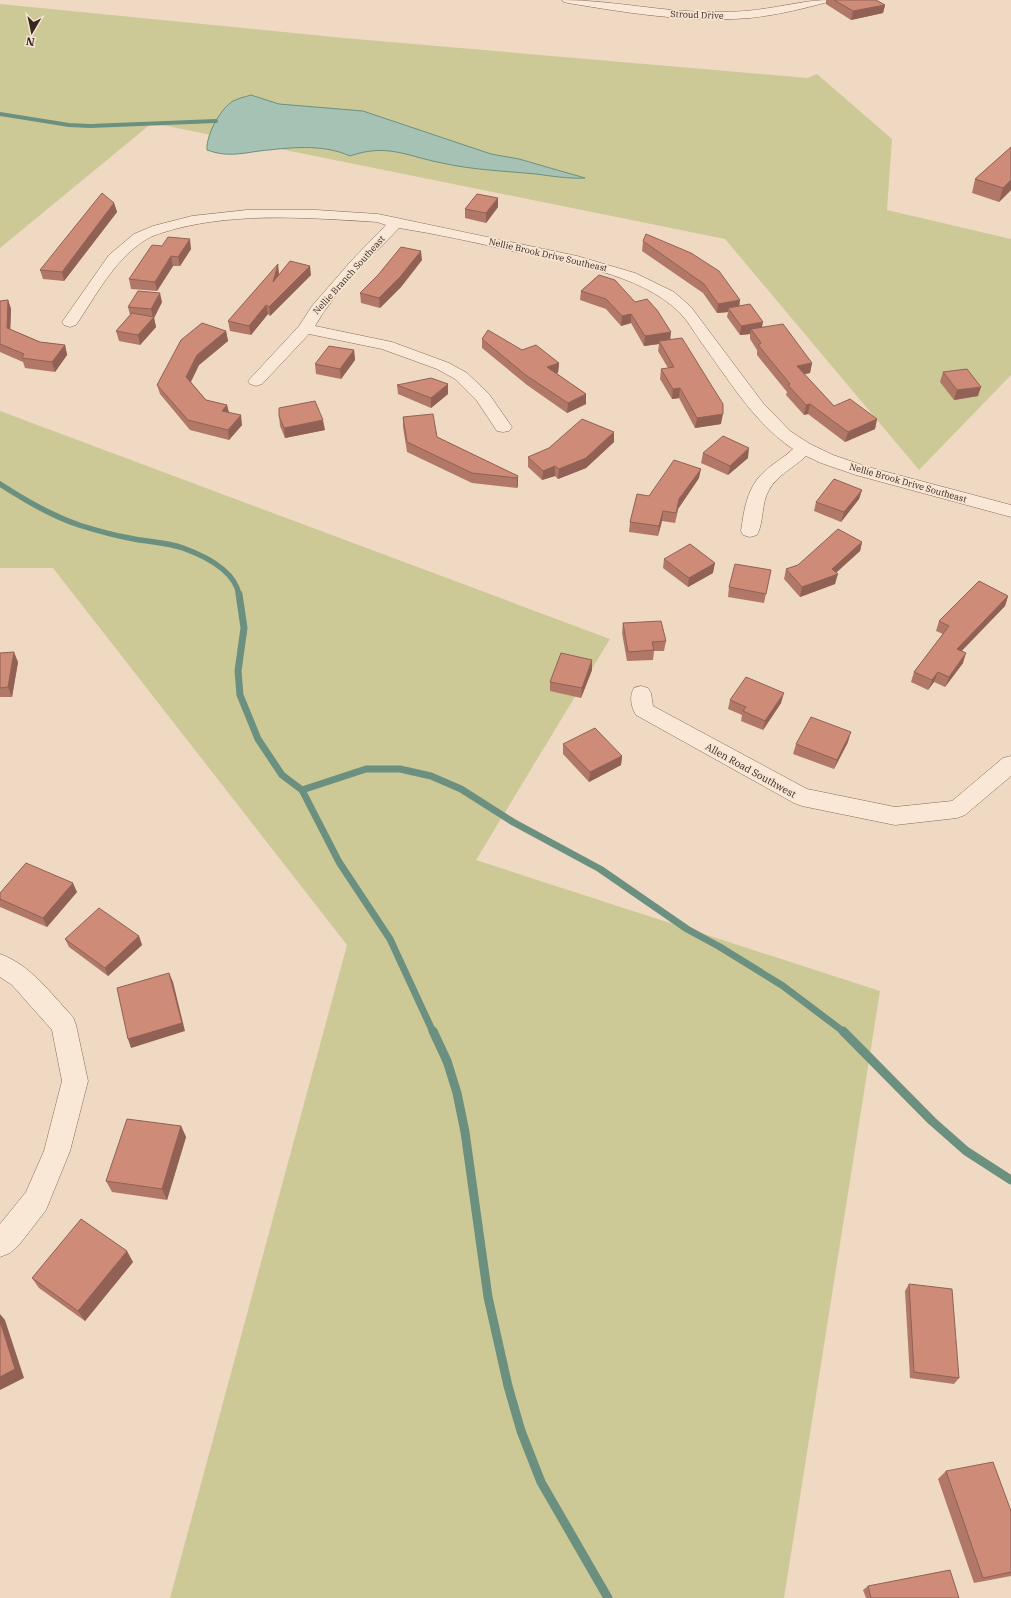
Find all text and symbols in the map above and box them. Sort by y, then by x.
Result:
street label: Stroud Drive [670,8,724,21]
north arrow [12,12,52,52]
text: N [25,34,36,49]
street label: Nellie Branch Southeast [310,233,387,316]
street label: Nellie Brook Drive Southeast [488,235,608,274]
street label: Nellie Brook Drive Southeast [848,461,968,505]
street label: Allen Road Southwest [703,740,799,801]

